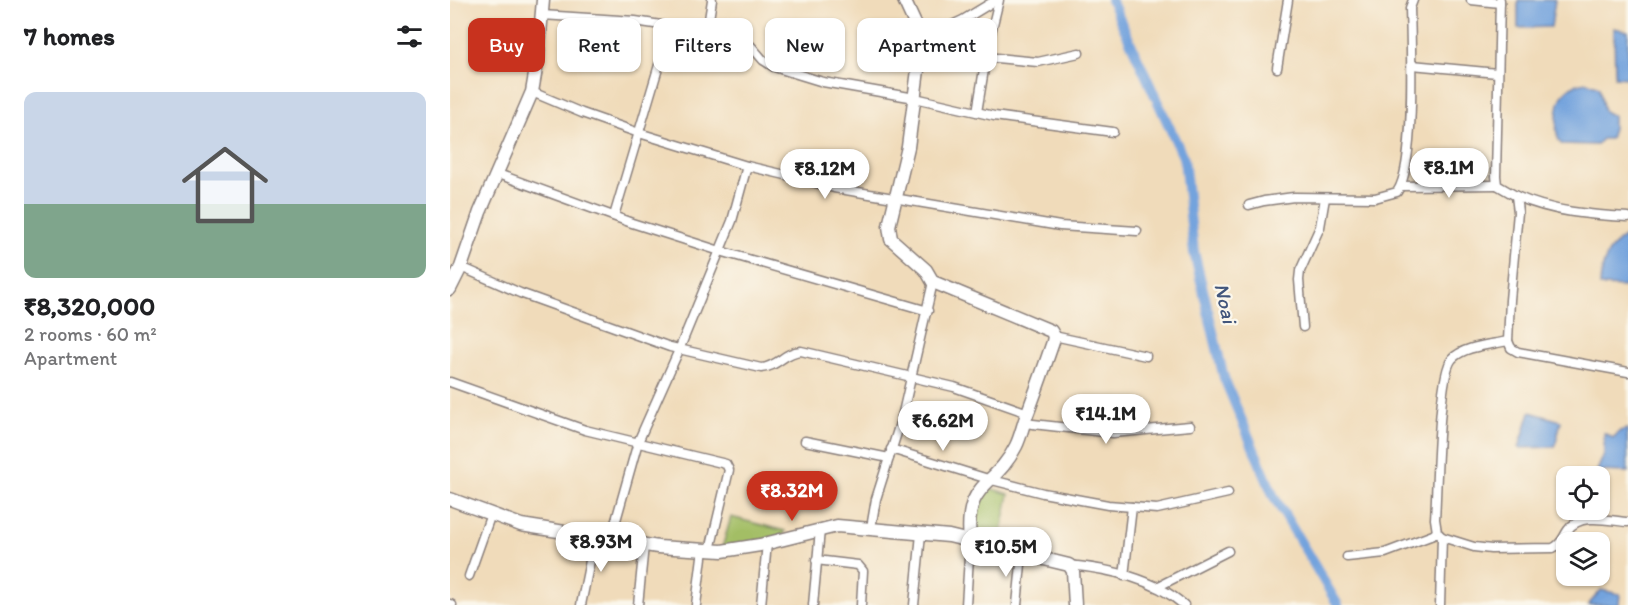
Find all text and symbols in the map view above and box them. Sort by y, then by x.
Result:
chip: Buy [468,18,545,72]
chip: Rent [557,18,641,72]
chip: Filters [653,18,753,72]
chip: New [765,18,845,72]
chip: Apartment [857,18,997,72]
text: 7 homes [24,20,115,52]
icon: filters [393,20,426,53]
icon: home [171,131,279,239]
pin: ₹8.1M [1407,148,1491,199]
pin: ₹8.12M [776,149,874,200]
text: ₹8.1M [1424,155,1474,179]
text: ₹8.12M [794,156,856,180]
water label: Noai [1209,280,1243,328]
text: ₹8,320,000 [24,290,155,322]
text: 2 rooms · 60 m² [24,322,157,346]
text: Apartment [24,346,117,370]
pin: ₹14.1M [1057,394,1155,445]
pin: ₹6.62M [894,401,992,452]
text: ₹14.1M [1076,401,1136,425]
text: ₹6.62M [912,408,974,432]
map controls [1556,466,1610,586]
button: locate [1556,466,1610,520]
pin: ₹8.32M [743,471,841,522]
text: ₹8.32M [761,478,823,502]
pin: ₹8.93M [552,522,650,573]
pin: ₹10.5M [957,527,1055,578]
text: ₹8.93M [570,529,632,553]
button: layers [1556,532,1610,586]
text: ₹10.5M [975,534,1037,558]

